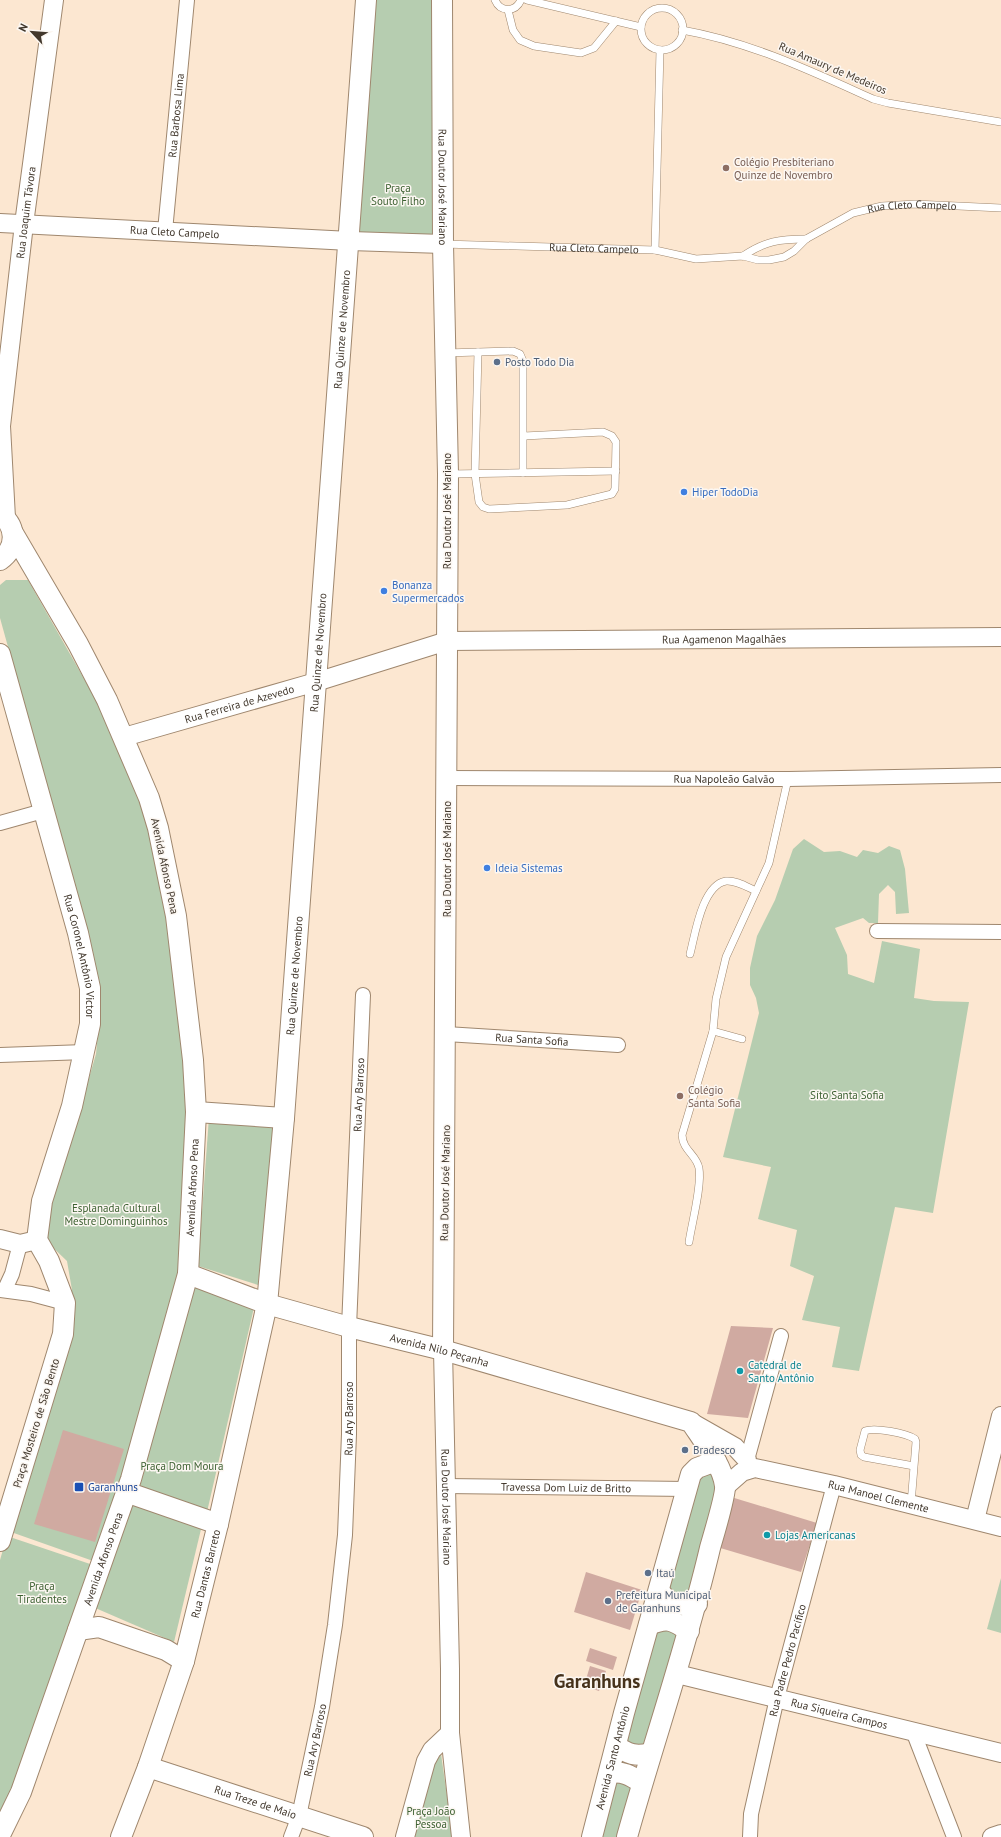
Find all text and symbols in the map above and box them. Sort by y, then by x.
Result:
north arrow [12,12,52,52]
text: N [15,21,31,34]
street label: Rua Amaury de Medeiros [777,39,889,97]
street label: Rua Barbosa Lima [165,73,187,158]
street label: Rua Doutor José Mariano [436,129,450,245]
place label: Colégio Presbiteriano Quinze de Novembro [734,155,834,182]
marker: Colégio Presbiteriano Quinze de Novembro [721,163,731,173]
street label: Rua Joaquim Távora [13,166,39,259]
park label: Praça Souto Filho [371,181,425,208]
street label: Rua Cleto Campelo [866,197,957,216]
street label: Rua Cleto Campelo [130,223,220,241]
street label: Rua Cleto Campelo [549,240,639,257]
street label: Rua Quinze de Novembro [330,269,353,389]
place label: Posto Todo Dia [505,355,574,369]
marker: Posto Todo Dia [492,357,502,367]
street label: Rua Doutor José Mariano [440,453,454,569]
place label: Hiper TodoDia [692,485,758,499]
marker: Hiper TodoDia [679,487,689,497]
place label: Bonanza Supermercados [392,578,465,605]
marker: Bonanza Supermercados [379,586,389,596]
street label: Rua Quinze de Novembro [307,592,329,713]
street label: Rua Agamenon Magalhães [662,632,786,646]
street label: Rua Ferreira de Azevedo [183,682,296,726]
street label: Rua Napoleão Galvão [674,772,774,786]
street label: Rua Doutor José Mariano [440,801,454,917]
street label: Avenida Afonso Pena [148,817,182,915]
place label: Ideia Sistemas [495,861,563,875]
marker: Ideia Sistemas [482,863,492,873]
street label: Rua Coronel Antônio Victor [60,893,97,1019]
street label: Rua Quinze de Novembro [283,915,306,1036]
street label: Rua Santa Sofia [495,1030,569,1049]
street label: Rua Ary Barroso [350,1057,367,1132]
place label: Colégio Santa Sofia [688,1083,741,1110]
park label: Síto Santa Sofia [810,1088,884,1102]
marker: Colégio Santa Sofia [675,1091,685,1101]
street label: Rua Doutor José Mariano [437,1125,453,1241]
street label: Avenida Afonso Pena [183,1138,202,1237]
park label: Esplanada Cultural Mestre Dominguinhos [64,1201,168,1228]
street label: Avenida Nilo Peçanha [389,1330,491,1370]
street label: Praça Mosteiro de São Bento [10,1357,62,1489]
place label: Catedral de Santo Antônio [748,1358,814,1385]
marker: Catedral de Santo Antônio [735,1366,745,1376]
street label: Rua Ary Barroso [341,1381,356,1456]
place label: Bradesco [693,1443,735,1457]
marker: Bradesco [680,1445,690,1455]
street label: Rua Doutor José Mariano [438,1449,455,1565]
park label: Praça Dom Moura [141,1459,224,1473]
street label: Rua Manoel Clemente [827,1477,931,1516]
place label: Garanhuns [88,1480,138,1494]
street label: Travessa Dom Luiz de Britto [501,1480,631,1495]
marker: Garanhuns [73,1481,85,1493]
street label: Avenida Afonso Pena [80,1510,126,1607]
street label: Rua Dantas Barreto [188,1528,223,1619]
place label: Lojas Americanas [775,1528,856,1542]
marker: Lojas Americanas [762,1530,772,1540]
place label: Itaú [656,1566,674,1580]
marker: Itaú [643,1568,653,1578]
park label: Praça Tiradentes [17,1579,67,1606]
place label: Prefeitura Municipal de Garanhuns [616,1588,712,1615]
marker: Prefeitura Municipal de Garanhuns [603,1596,613,1606]
street label: Rua Padre Pedro Pacífico [766,1602,809,1718]
district label: Garanhuns [554,1669,640,1693]
street label: Rua Siqueira Campos [789,1695,889,1732]
street label: Rua Ary Barroso [301,1703,329,1778]
street label: Avenida Santo Antônio [592,1704,633,1811]
street label: Rua Treze de Maio [213,1782,298,1822]
park label: Praça João Pessoa [407,1804,455,1831]

